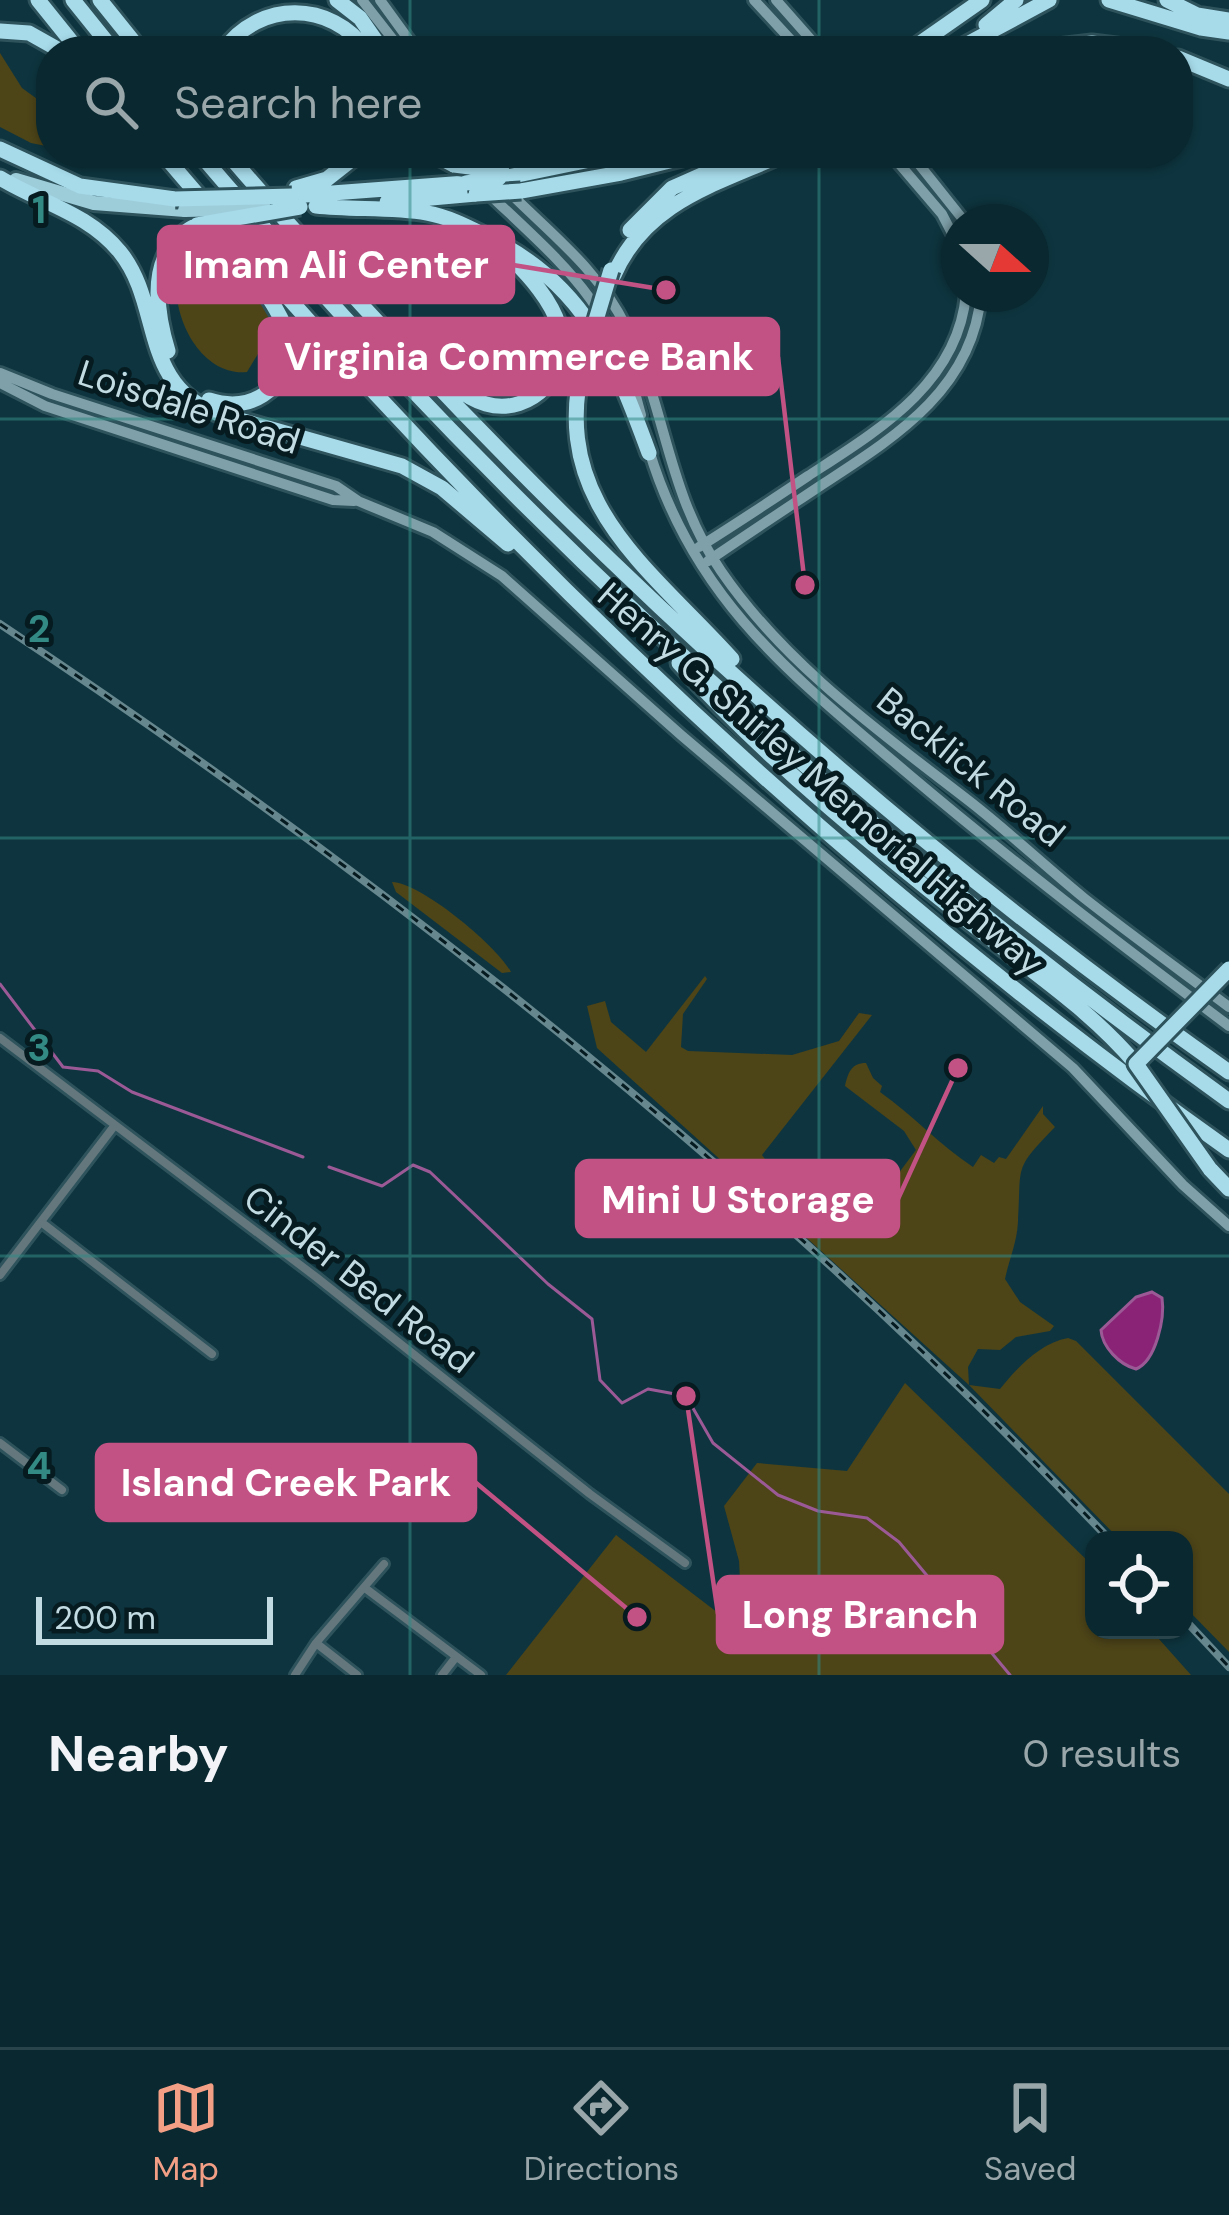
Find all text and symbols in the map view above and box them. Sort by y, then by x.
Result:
search box [36,36,1193,168]
icon: search [78,69,144,135]
text: Search here [174,73,422,132]
text: 1 [32,184,46,235]
north arrow [941,204,1049,312]
callout: Imam Ali Center [159,227,513,302]
text: Imam Ali Center [183,239,489,290]
callout: Virginia Commerce Bank [260,319,778,394]
text: Virginia Commerce Bank [284,331,754,382]
street label: Loisdale Road [72,349,306,465]
street label: Henry G. Shirley Memorial Highway [588,572,1054,986]
text: 2 [28,603,50,654]
street label: Backlick Road [867,677,1075,857]
text: 3 [27,1022,51,1073]
callout: Mini U Storage [577,1161,898,1236]
text: Mini U Storage [601,1174,875,1225]
street label: Cinder Bed Road [235,1175,483,1383]
text: 4 [26,1440,52,1491]
callout: Island Creek Park [97,1445,475,1520]
text: Island Creek Park [121,1457,451,1508]
map controls [1085,1531,1193,1639]
button: locate [1085,1531,1193,1639]
callout: Long Branch [718,1577,1002,1652]
text: Long Branch [742,1589,978,1640]
scale bar [36,1591,273,1644]
text: 200 m [54,1596,156,1639]
text: Nearby [48,1720,229,1787]
text: 0 results [1023,1728,1181,1779]
tab: Map [152,2075,219,2190]
tab: Directions [524,2075,679,2190]
tab: Saved [984,2075,1077,2190]

